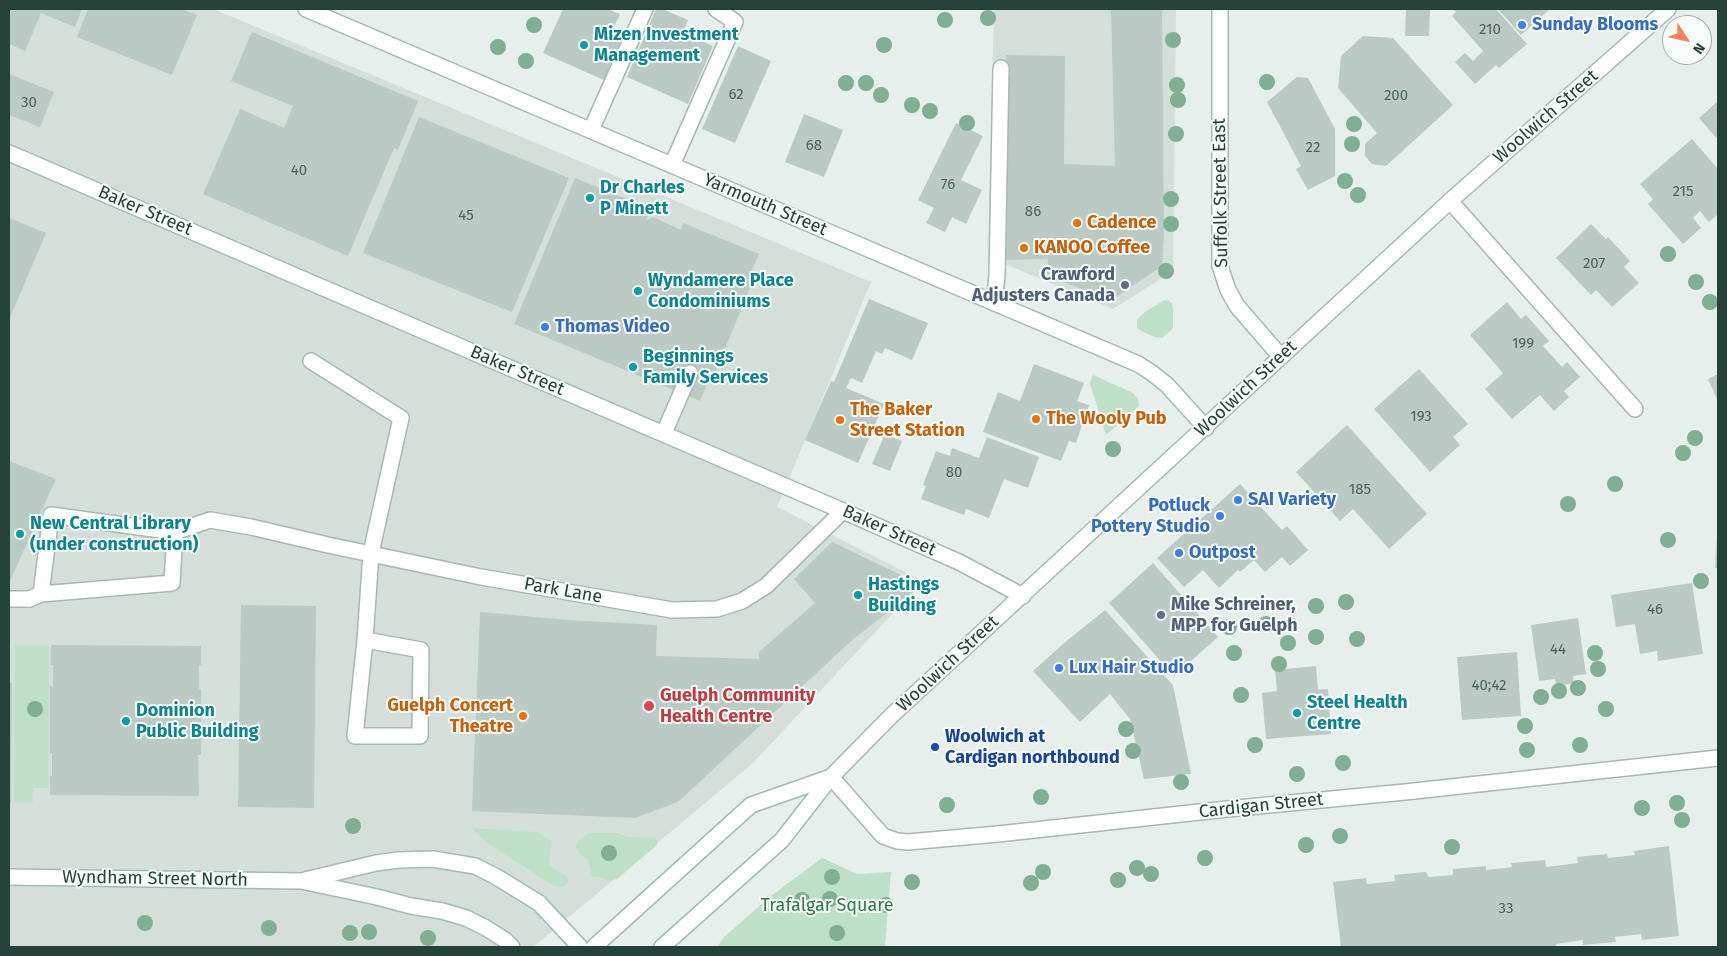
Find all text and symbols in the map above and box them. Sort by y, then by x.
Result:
place label: Sunday Blooms [1532,14,1658,36]
north arrow [1662,15,1712,65]
marker: Sunday Blooms [1516,19,1528,31]
house number: 210 [1479,21,1501,39]
place label: Mizen Investment Management [594,24,739,66]
marker: Mizen Investment Management [578,39,590,51]
text: N [1689,40,1709,57]
street label: Woolwich Street [1489,66,1603,168]
house number: 62 [728,86,744,104]
house number: 200 [1384,87,1408,105]
house number: 30 [21,94,37,112]
street label: Suffolk Street East [1209,118,1233,268]
house number: 68 [806,137,822,155]
house number: 22 [1306,139,1320,157]
house number: 40 [291,162,307,180]
street label: Yarmouth Street [700,169,830,241]
house number: 76 [941,176,955,194]
place label: Dr Charles P Minett [600,177,685,220]
street label: Baker Street [95,181,195,241]
house number: 215 [1672,183,1694,201]
marker: Dr Charles P Minett [584,192,596,204]
house number: 86 [1025,203,1041,221]
house number: 45 [458,207,474,225]
place label: Cadence [1087,212,1156,234]
marker: Cadence [1071,217,1083,229]
place label: KANOO Coffee [1034,237,1150,259]
marker: KANOO Coffee [1018,242,1030,254]
house number: 207 [1583,255,1605,273]
place label: Crawford Adjusters Canada [972,264,1115,306]
place label: Wyndamere Place Condominiums [648,270,794,312]
marker: Crawford Adjusters Canada [1119,279,1131,291]
marker: Wyndamere Place Condominiums [632,285,644,297]
place label: Thomas Video [555,316,670,338]
marker: Thomas Video [539,321,551,333]
house number: 199 [1512,335,1534,353]
street label: Woolwich Street [1190,336,1302,442]
street label: Baker Street [467,341,567,401]
place label: Beginnings Family Services [643,346,768,388]
marker: Beginnings Family Services [627,361,639,373]
place label: The Baker Street Station [850,399,965,442]
place label: The Wooly Pub [1046,408,1167,430]
house number: 193 [1410,408,1432,426]
marker: The Wooly Pub [1030,413,1042,425]
marker: The Baker Street Station [834,414,846,426]
house number: 80 [946,464,962,482]
house number: 185 [1349,481,1371,499]
place label: SAI Variety [1248,489,1336,511]
marker: SAI Variety [1232,494,1244,506]
place label: Potluck Pottery Studio [1091,495,1210,538]
street label: Baker Street [839,501,939,561]
marker: Potluck Pottery Studio [1214,510,1226,522]
place label: New Central Library (under construction) [30,513,198,556]
marker: New Central Library (under construction) [14,528,26,540]
place label: Outpost [1189,542,1256,564]
marker: Outpost [1173,547,1185,559]
street label: Park Lane [522,573,604,609]
place label: Hastings Building [868,574,939,616]
marker: Hastings Building [852,589,864,601]
place label: Mike Schreiner, MPP for Guelph [1171,594,1298,636]
house number: 46 [1647,601,1663,619]
marker: Mike Schreiner, MPP for Guelph [1155,609,1167,621]
street label: Woolwich Street [892,611,1004,717]
house number: 44 [1550,641,1566,659]
place label: Lux Hair Studio [1069,657,1194,679]
marker: Lux Hair Studio [1053,662,1065,674]
house number: 40;42 [1472,677,1506,695]
place label: Guelph Community Health Centre [660,685,815,728]
place label: Steel Health Centre [1307,692,1408,734]
place label: Guelph Concert Theatre [387,695,513,738]
marker: Guelph Community Health Centre [642,699,656,713]
place label: Dominion Public Building [136,700,259,742]
marker: Steel Health Centre [1291,707,1303,719]
marker: Guelph Concert Theatre [517,710,529,722]
marker: Dominion Public Building [120,715,132,727]
place label: Woolwich at Cardigan northbound [945,726,1120,769]
marker: Woolwich at Cardigan northbound [929,741,941,753]
street label: Cardigan Street [1198,789,1324,823]
street label: Wyndham Street North [62,867,248,891]
park label: Trafalgar Square [761,895,893,917]
house number: 33 [1499,900,1513,918]

